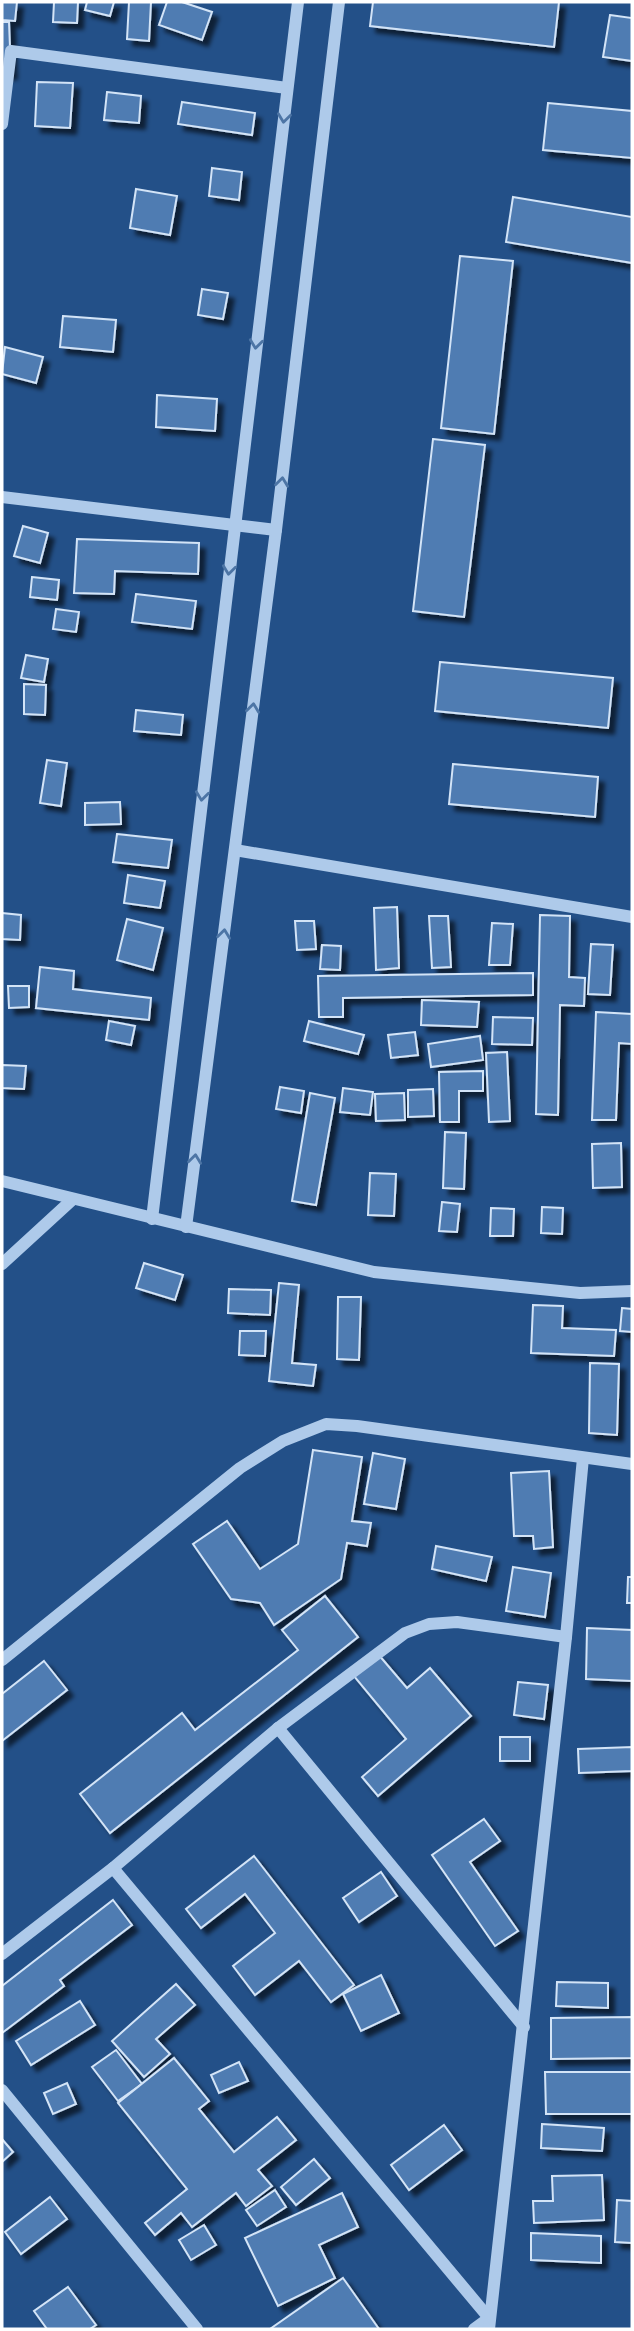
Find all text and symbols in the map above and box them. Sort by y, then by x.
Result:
one-way arrow [276,112,291,124]
one-way arrow [249,338,264,350]
one-way arrow [275,477,290,488]
one-way arrow [222,564,237,576]
one-way arrow [246,702,261,714]
one-way arrow [195,790,210,802]
one-way arrow [217,928,232,940]
one-way arrow [187,1154,202,1165]

